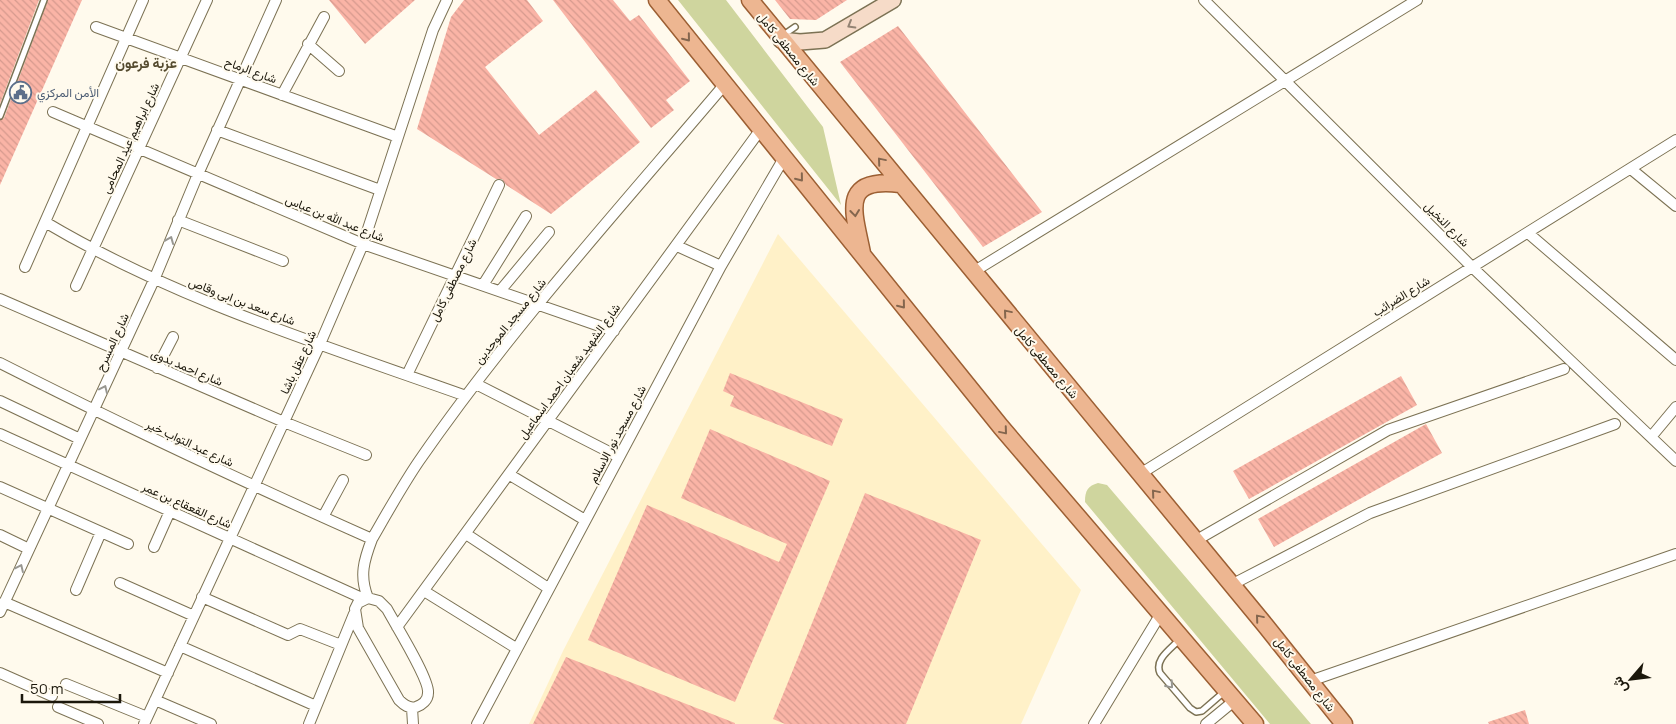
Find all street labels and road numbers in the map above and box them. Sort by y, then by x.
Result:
street label: شارع مصطفى كامل [753,9,824,90]
street label: شارع الرماح [222,53,279,88]
street label: شارع ابراهيم عيد المحامى [97,80,164,197]
street label: شارع عبد الله بن عباس [282,190,387,247]
street label: شارع النخيل [1420,198,1473,251]
street label: شارع مصطفى كامل [426,236,481,325]
street label: شارع الضرائب [1369,272,1433,321]
street label: شارع سعد بن ابى وقاص [186,273,298,330]
street label: شارع مسجد الموحدين [470,275,551,368]
street label: شارع الشهيد شعبان احمد اسماعيل [514,300,625,443]
street label: شارع المسرح [91,310,134,374]
street label: شارع مصطفى كامل [1011,322,1083,403]
street label: شارع عقل باشا [276,327,321,397]
street label: شارع احمد بدوى [148,344,226,391]
street label: شارع مسجد نور الاسلام [584,382,651,486]
street label: شارع عبد التواب خير [142,415,237,472]
street label: شارع القعقاع بن عمر [138,477,234,533]
street label: شارع مصطفى كامل [1270,633,1340,715]

